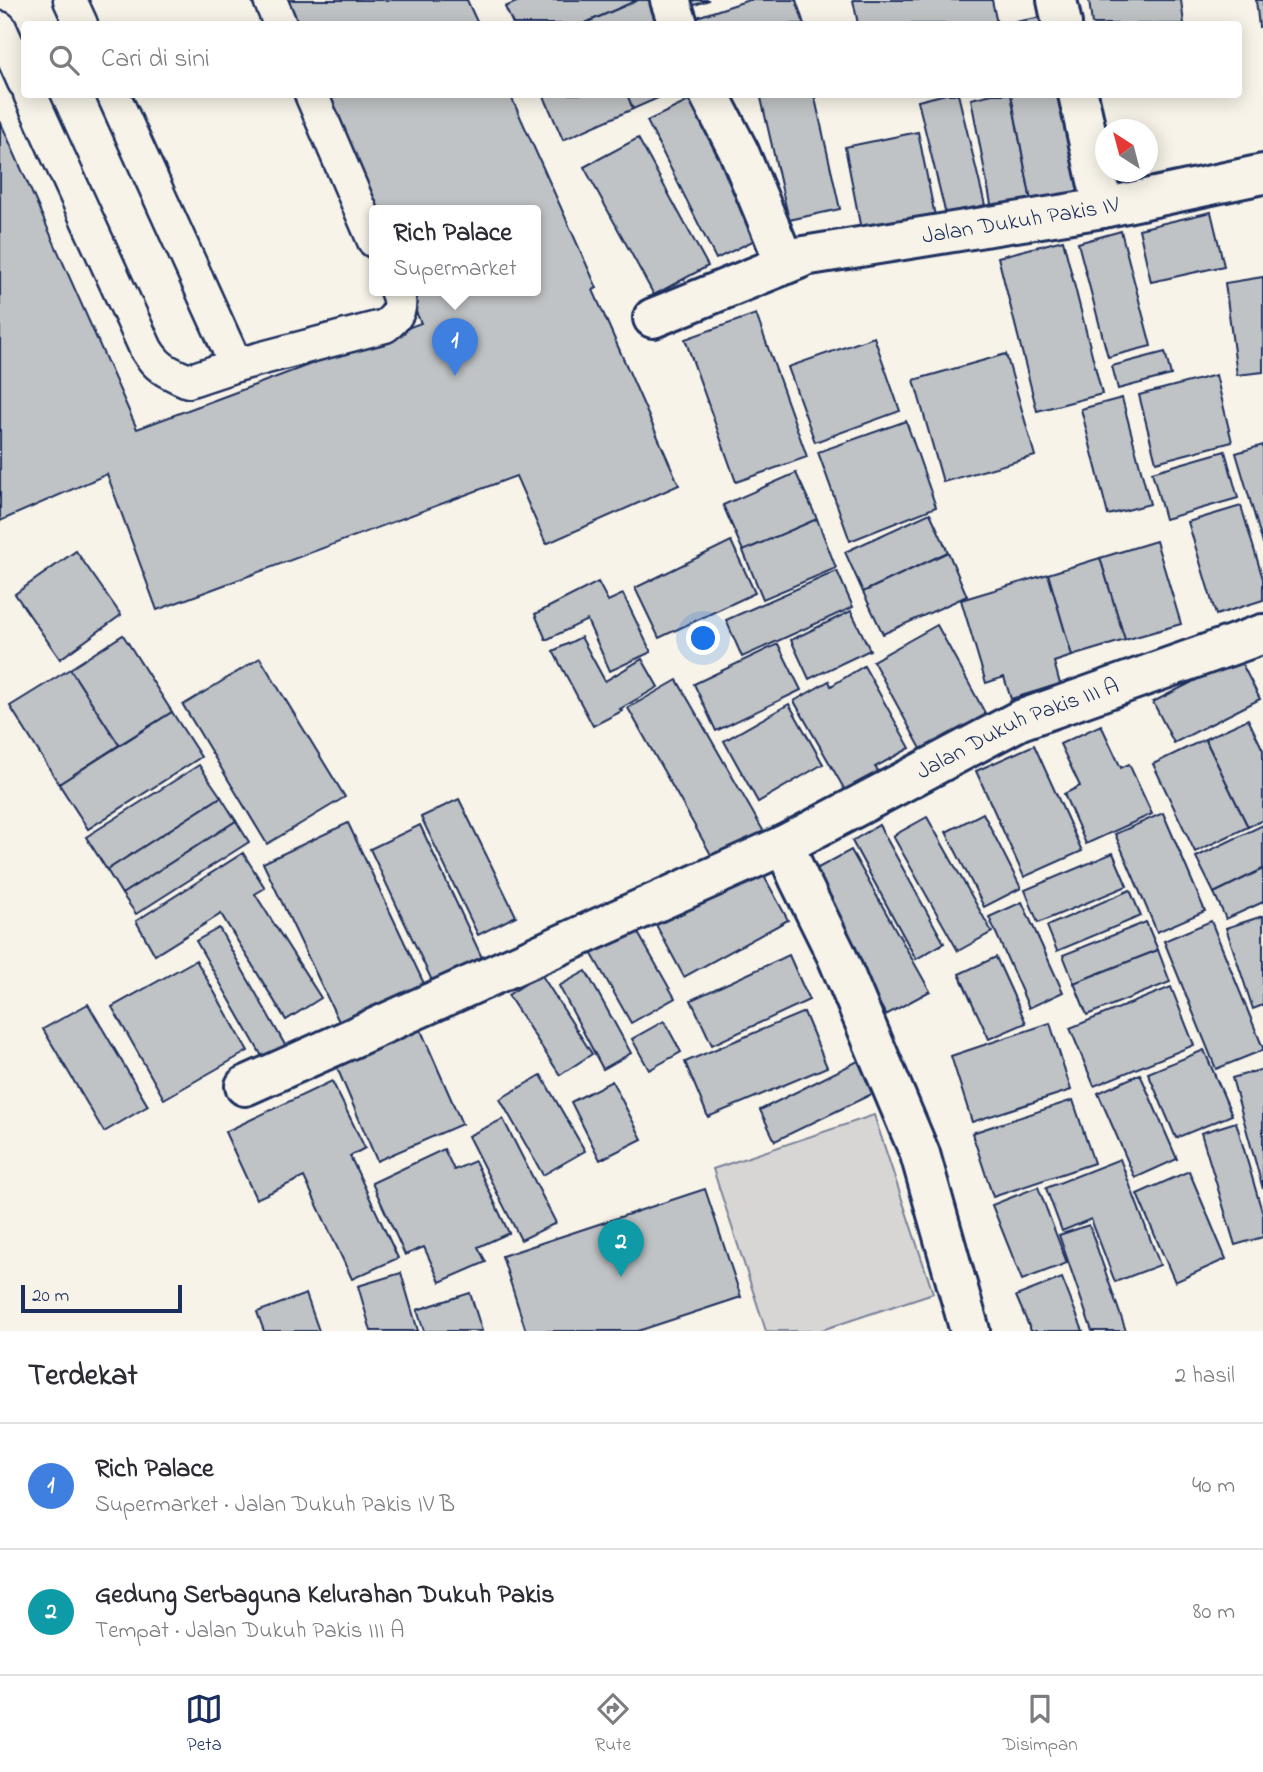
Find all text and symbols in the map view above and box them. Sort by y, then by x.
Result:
search box [21,21,1242,98]
icon: search [45,41,83,79]
text: Cari di sini [101,41,210,79]
north arrow [1095,119,1158,182]
street label: Jalan Dukuh Pakis IV [920,188,1122,253]
popup [369,205,541,296]
text: Rich Palace [393,215,512,253]
text: Supermarket [393,253,517,286]
pin: 1 [432,318,478,376]
your location [686,621,720,655]
street label: Jalan Dukuh Pakis III A [911,670,1124,788]
pin: 2 [598,1219,644,1277]
scale bar [21,1282,182,1314]
text: 20 m [32,1283,69,1310]
text: Terdekat [28,1355,138,1399]
text: 2 hasil [1175,1360,1235,1393]
text: Rich Palace [95,1451,214,1489]
text: 1 [47,1470,55,1503]
text: 40 m [1192,1470,1235,1503]
text: Supermarket · Jalan Dukuh Pakis IV B [95,1489,455,1522]
text: Gedung Serbaguna Kelurahan Dukuh Pakis [95,1577,554,1615]
text: 2 [45,1596,57,1629]
text: 80 m [1193,1596,1235,1629]
text: Tempat · Jalan Dukuh Pakis III A [95,1615,404,1648]
tab: Peta [185,1690,223,1759]
tab: Rute [594,1690,632,1759]
tab: Disimpan [1003,1690,1078,1759]

